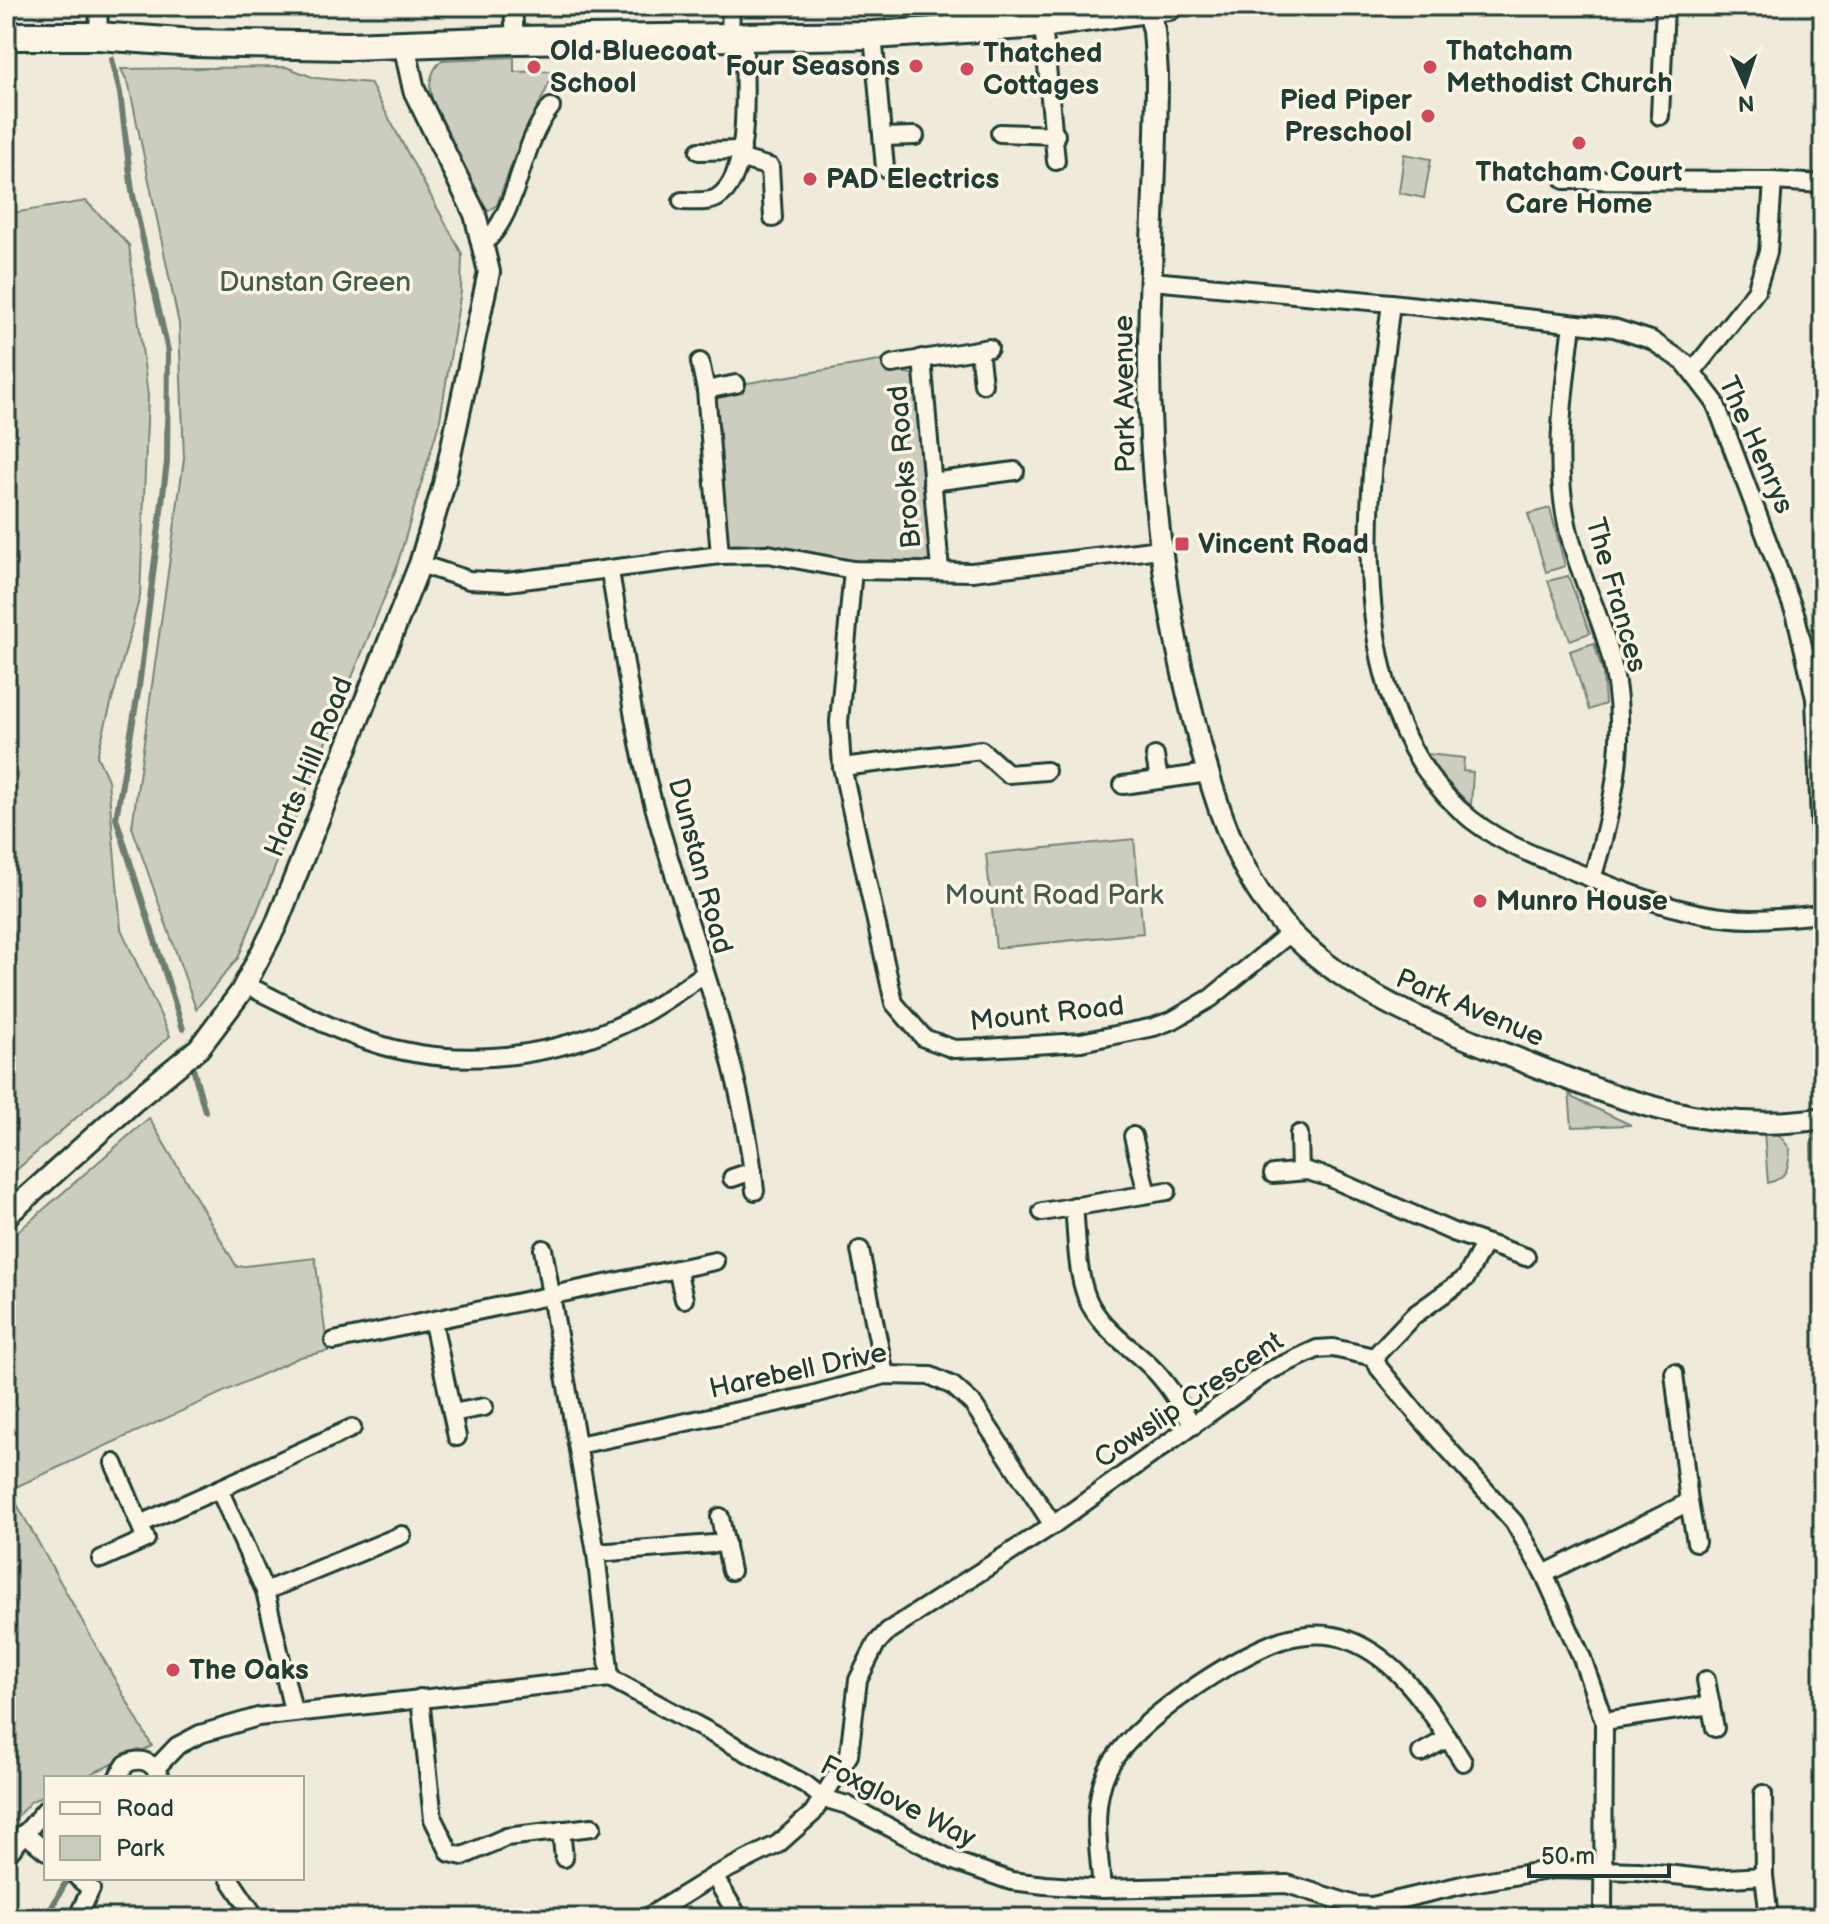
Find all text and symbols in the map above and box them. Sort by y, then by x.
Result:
place label: Old Bluecoat School [550,35,717,100]
place label: Thatcham Methodist Church [1446,35,1673,100]
place label: Thatched Cottages [983,37,1102,102]
north arrow [1705,44,1785,124]
place label: Four Seasons [725,50,900,83]
marker: Four Seasons [907,57,925,75]
marker: Old Bluecoat School [525,58,543,76]
marker: Thatcham Methodist Church [1421,58,1439,76]
marker: Thatched Cottages [958,60,976,78]
place label: Pied Piper Preschool [1280,84,1413,149]
text: N [1737,89,1755,116]
marker: Pied Piper Preschool [1419,107,1437,125]
marker: Thatcham Court Care Home [1570,134,1588,152]
place label: Thatcham Court Care Home [1476,156,1682,221]
place label: PAD Electrics [826,163,999,196]
marker: PAD Electrics [801,170,819,188]
park label: Dunstan Green [219,266,411,299]
street label: Park Avenue [1107,315,1143,473]
street label: The Henrys [1711,371,1801,519]
street label: Brooks Road [881,384,929,550]
street label: The Frances [1578,514,1654,676]
place label: Vincent Road [1198,528,1369,561]
marker: Vincent Road [1173,535,1191,553]
street label: Harts Hill Road [258,672,360,862]
street label: Dunstan Road [661,775,739,957]
park label: Mount Road Park [945,879,1164,912]
place label: Munro House [1496,885,1668,918]
marker: Munro House [1471,892,1489,910]
street label: Park Avenue [1391,962,1549,1054]
street label: Mount Road [968,989,1126,1039]
street label: Cowslip Crescent [1088,1324,1290,1475]
street label: Harebell Drive [706,1336,890,1406]
place label: The Oaks [189,1654,309,1687]
marker: The Oaks [164,1661,182,1679]
street label: Foxglove Way [815,1749,981,1855]
legend [44,1776,304,1880]
text: Road [116,1794,174,1823]
scale bar [1529,1828,1669,1878]
text: Park [116,1834,164,1863]
text: 50 m [1541,1842,1595,1871]

